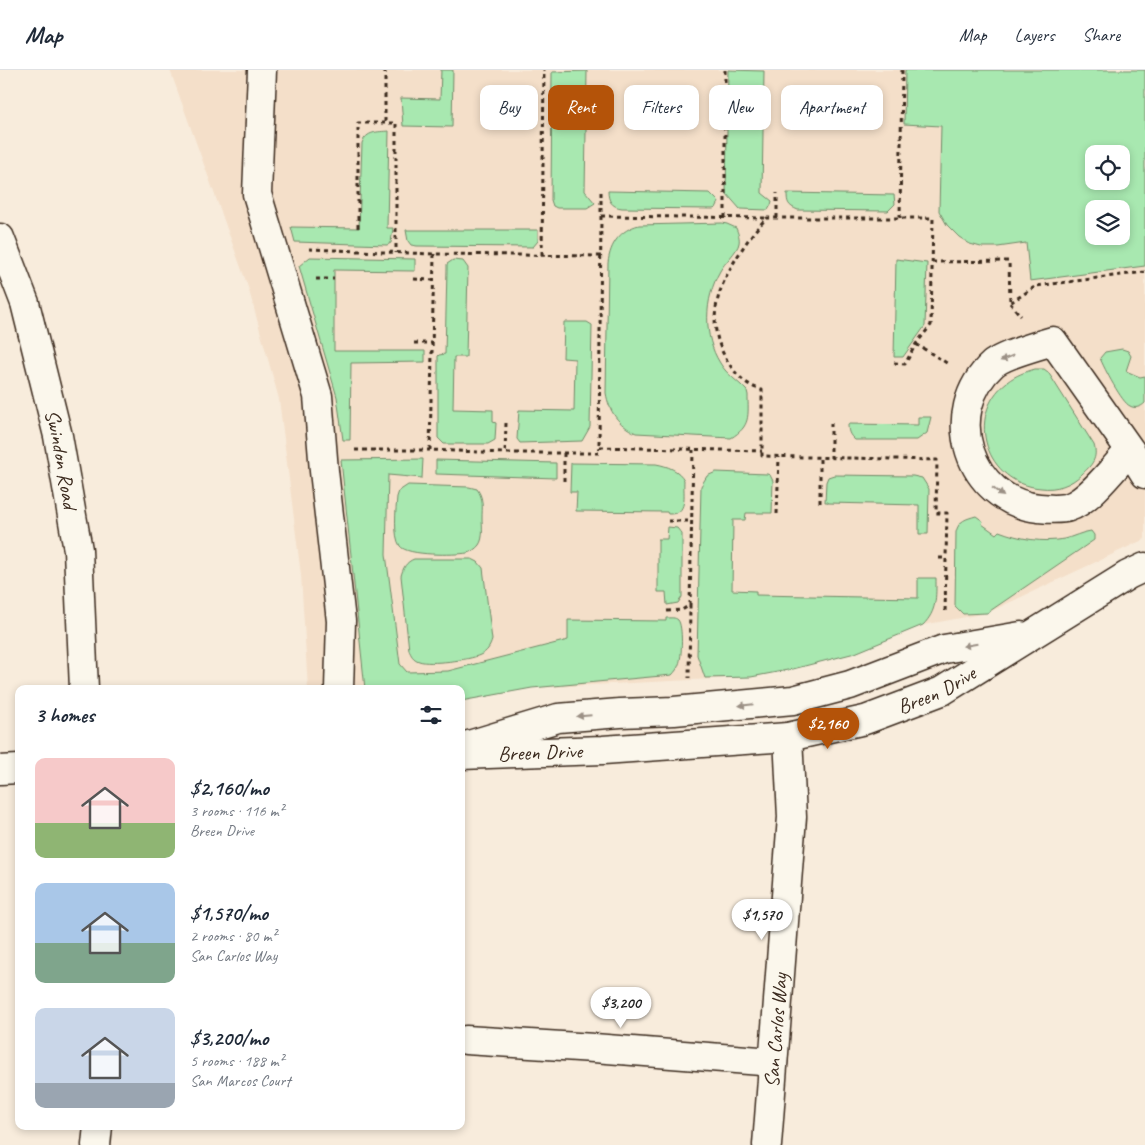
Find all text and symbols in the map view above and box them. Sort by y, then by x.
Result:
text: Map [25,20,62,50]
text: Map [959,24,987,46]
text: Layers [1015,24,1054,46]
text: Share [1082,24,1120,46]
chip: Buy [480,85,538,130]
chip: Rent [548,85,614,130]
chip: Filters [624,85,699,130]
chip: New [709,85,771,130]
chip: Apartment [781,85,883,130]
map controls [1085,145,1130,245]
button: locate [1085,145,1130,190]
button: layers [1085,200,1130,245]
one-way arrow [1000,354,1014,362]
street label: Swindon Road [39,407,84,514]
one-way arrow [991,487,1004,498]
one-way arrow [961,641,977,649]
street label: Breen Drive [894,659,982,720]
icon: filters [417,701,445,729]
one-way arrow [738,701,754,709]
text: 3 homes [35,702,94,728]
pin: $2,160 [787,708,869,750]
one-way arrow [576,712,592,720]
text: $2,160 [808,714,848,734]
street label: Breen Drive [497,738,585,767]
text: $2,160/mo [190,775,269,801]
icon: home [75,778,135,838]
text: 3 rooms · 116 m² [190,801,284,821]
text: Breen Drive [190,821,254,841]
pin: $1,570 [721,898,803,941]
text: $1,570/mo [190,900,268,926]
icon: home [75,903,135,963]
text: $1,570 [743,905,781,925]
text: 2 rooms · 80 m² [190,926,276,946]
text: San Carlos Way [190,946,277,966]
street label: San Carlos Way [758,970,793,1088]
pin: $3,200 [580,986,662,1029]
text: $3,200 [601,993,641,1013]
text: $3,200/mo [190,1025,268,1051]
icon: home [75,1028,135,1088]
text: 5 rooms · 188 m² [190,1051,284,1071]
text: San Marcos Court [190,1071,291,1091]

